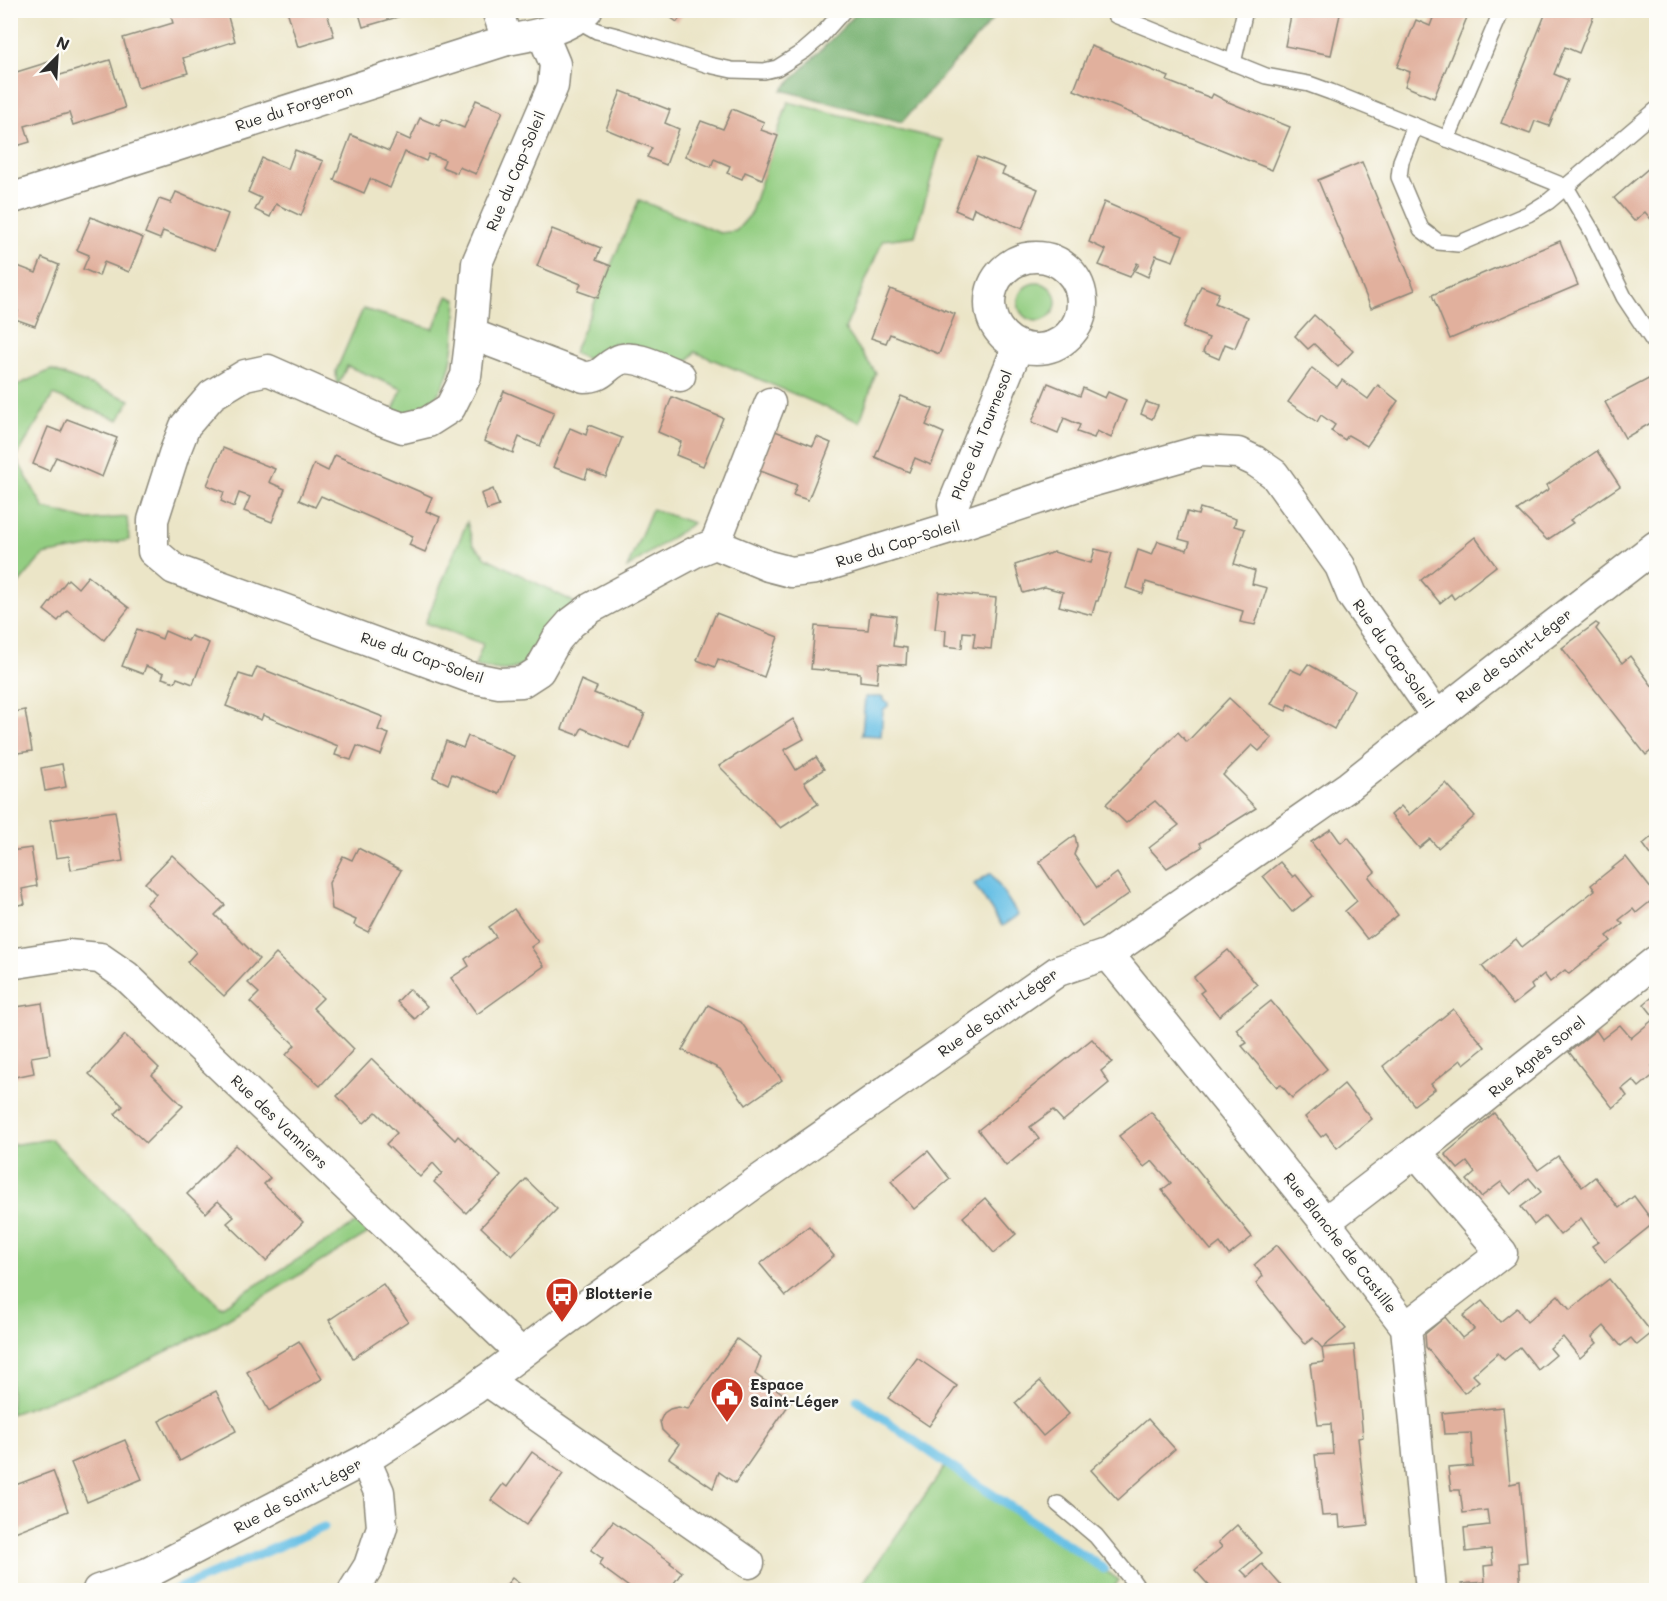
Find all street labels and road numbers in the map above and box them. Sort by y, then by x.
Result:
street label: Rue du Forgeron [233,79,355,135]
street label: Rue du Cap-Soleil [481,107,549,234]
street label: Place du Tournesol [946,367,1016,502]
street label: Rue du Cap-Soleil [833,515,962,571]
street label: Rue du Cap-Soleil [1349,595,1439,712]
street label: Rue de Saint-Léger [1451,604,1576,707]
street label: Rue du Cap-Soleil [358,627,486,687]
street label: Rue de Saint-Léger [933,963,1061,1061]
street label: Rue Agnès Sorel [1484,1011,1589,1101]
street label: Rue des Vanniers [227,1070,332,1173]
street label: Rue Blanche de Castille [1280,1168,1402,1317]
street label: Rue de Saint-Léger [230,1453,365,1537]

